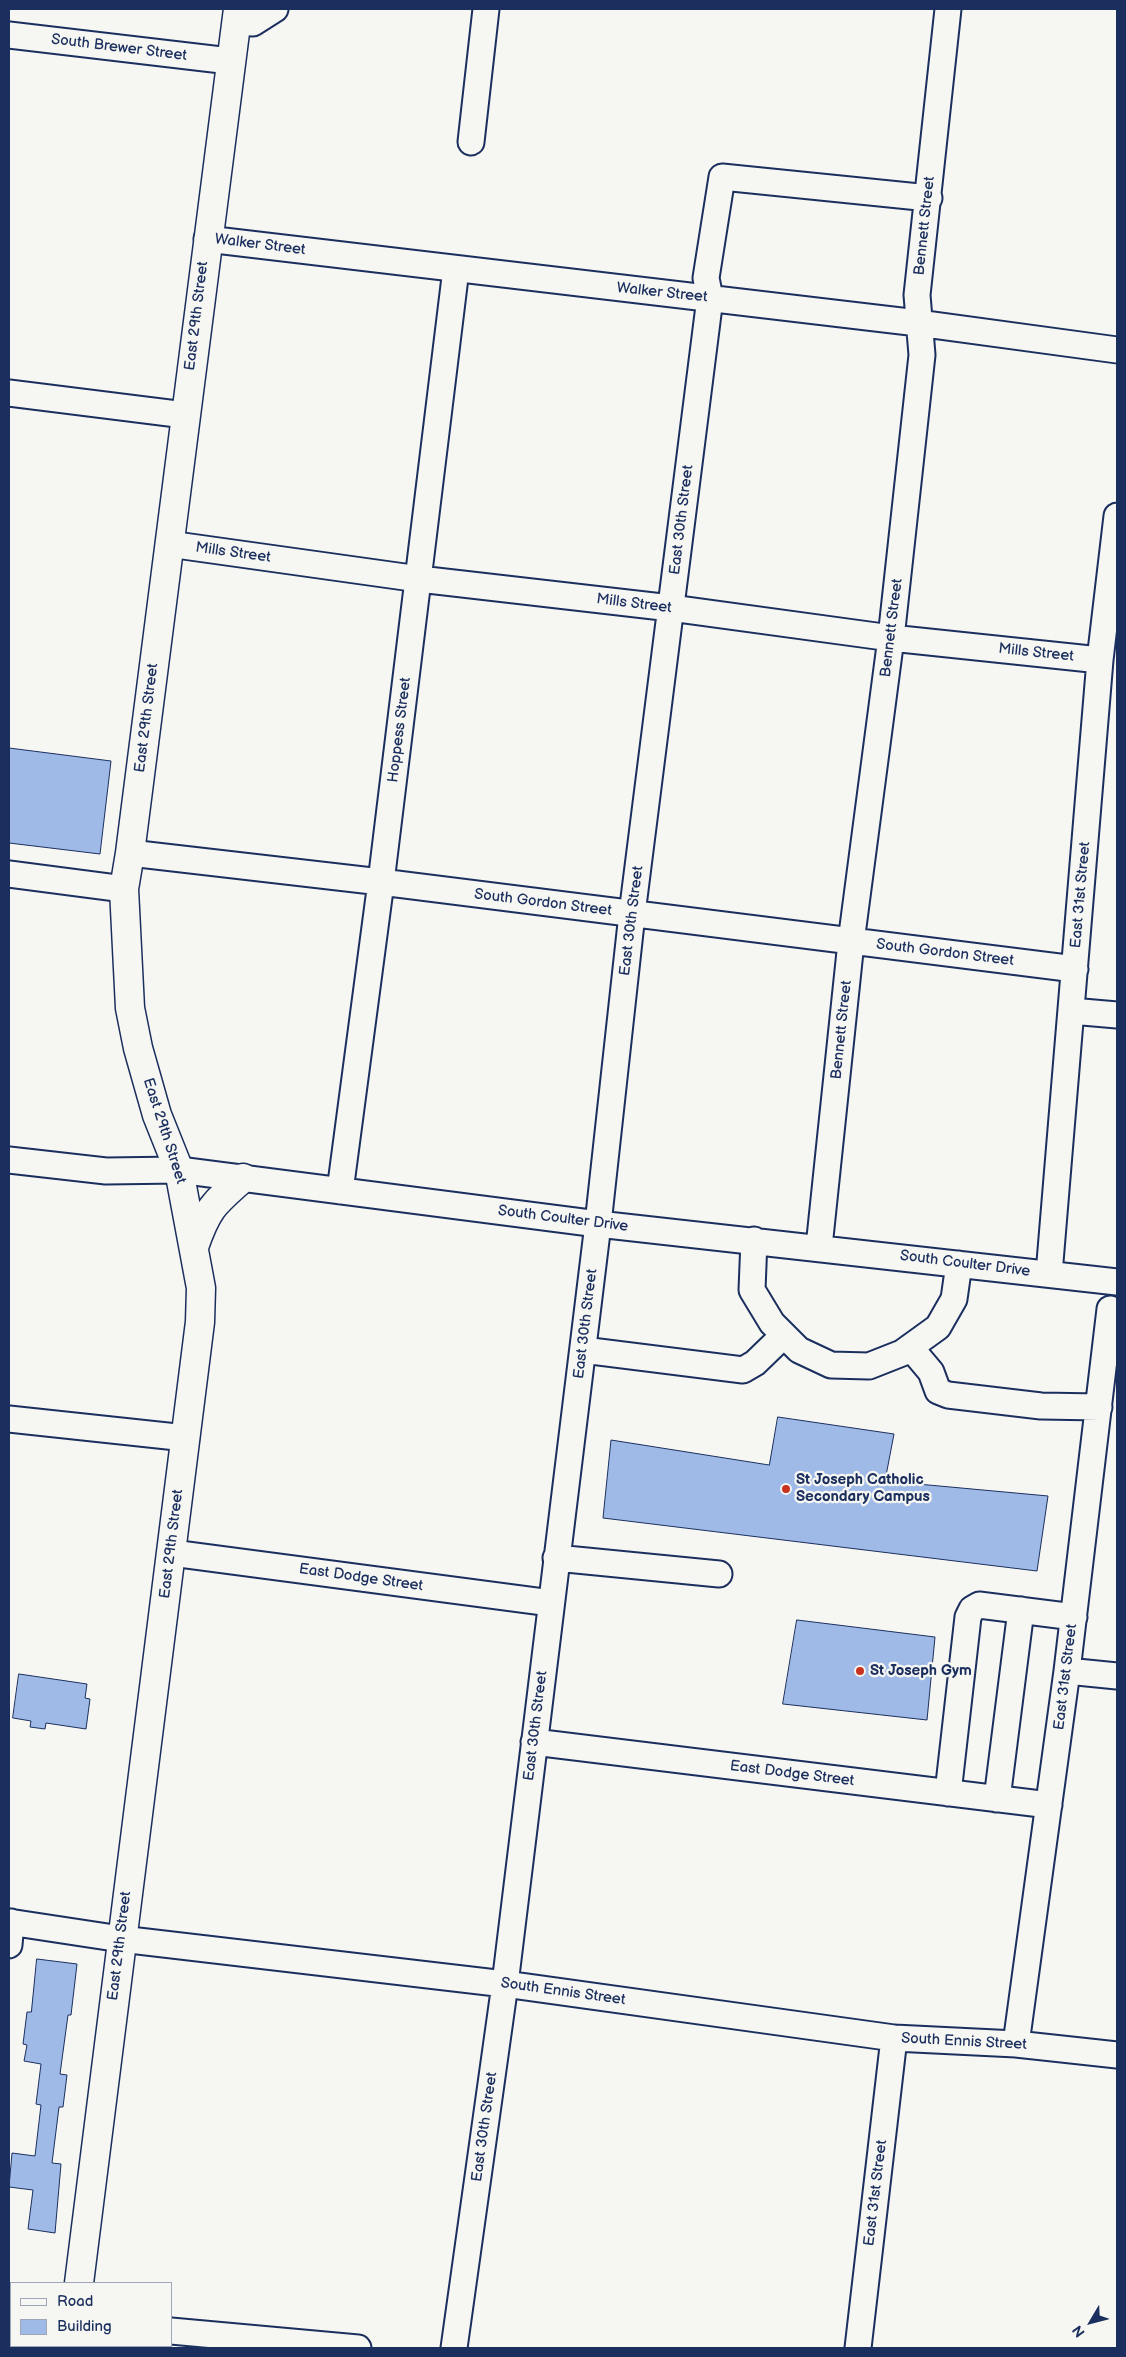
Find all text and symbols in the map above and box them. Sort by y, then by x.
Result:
street label: South Brewer Street [50,31,188,65]
street label: Bennett Street [911,176,939,276]
street label: Walker Street [214,231,306,259]
street label: East 29th Street [181,260,213,372]
street label: Walker Street [616,279,708,307]
street label: East 30th Street [666,464,698,576]
street label: Mills Street [194,539,272,567]
street label: Bennett Street [877,578,907,678]
street label: Mills Street [595,590,673,618]
street label: Mills Street [997,640,1075,666]
street label: East 29th Street [131,662,163,774]
street label: Hoppess Street [385,676,415,784]
street label: East 31st Street [1067,841,1095,949]
street label: East 30th Street [616,865,648,977]
street label: South Gordon Street [473,886,613,920]
street label: South Gordon Street [875,936,1015,970]
street label: Bennett Street [828,980,856,1080]
street label: East 29th Street [138,1076,190,1186]
street label: South Coulter Drive [497,1202,629,1236]
street label: South Coulter Drive [899,1247,1031,1281]
street label: East 30th Street [570,1268,602,1380]
place label: St Joseph Catholic Secondary Campus [796,1471,930,1506]
marker: St Joseph Catholic Secondary Campus [780,1483,792,1495]
street label: East 29th Street [156,1488,188,1600]
street label: East Dodge Street [298,1560,424,1596]
street label: East 31st Street [1051,1623,1081,1731]
place label: St Joseph Gym [870,1662,972,1680]
marker: St Joseph Gym [854,1665,866,1677]
street label: East 30th Street [520,1670,552,1782]
street label: East Dodge Street [729,1757,855,1791]
street label: East 29th Street [104,1890,136,2002]
street label: South Ennis Street [499,1974,627,2010]
street label: South Ennis Street [901,2030,1027,2054]
street label: East 30th Street [468,2071,502,2183]
street label: East 31st Street [861,2139,891,2247]
legend [10,2282,172,2347]
text: Road [57,2292,93,2311]
north arrow [1066,2297,1116,2347]
text: Building [57,2317,112,2336]
text: N [1069,2322,1089,2341]

